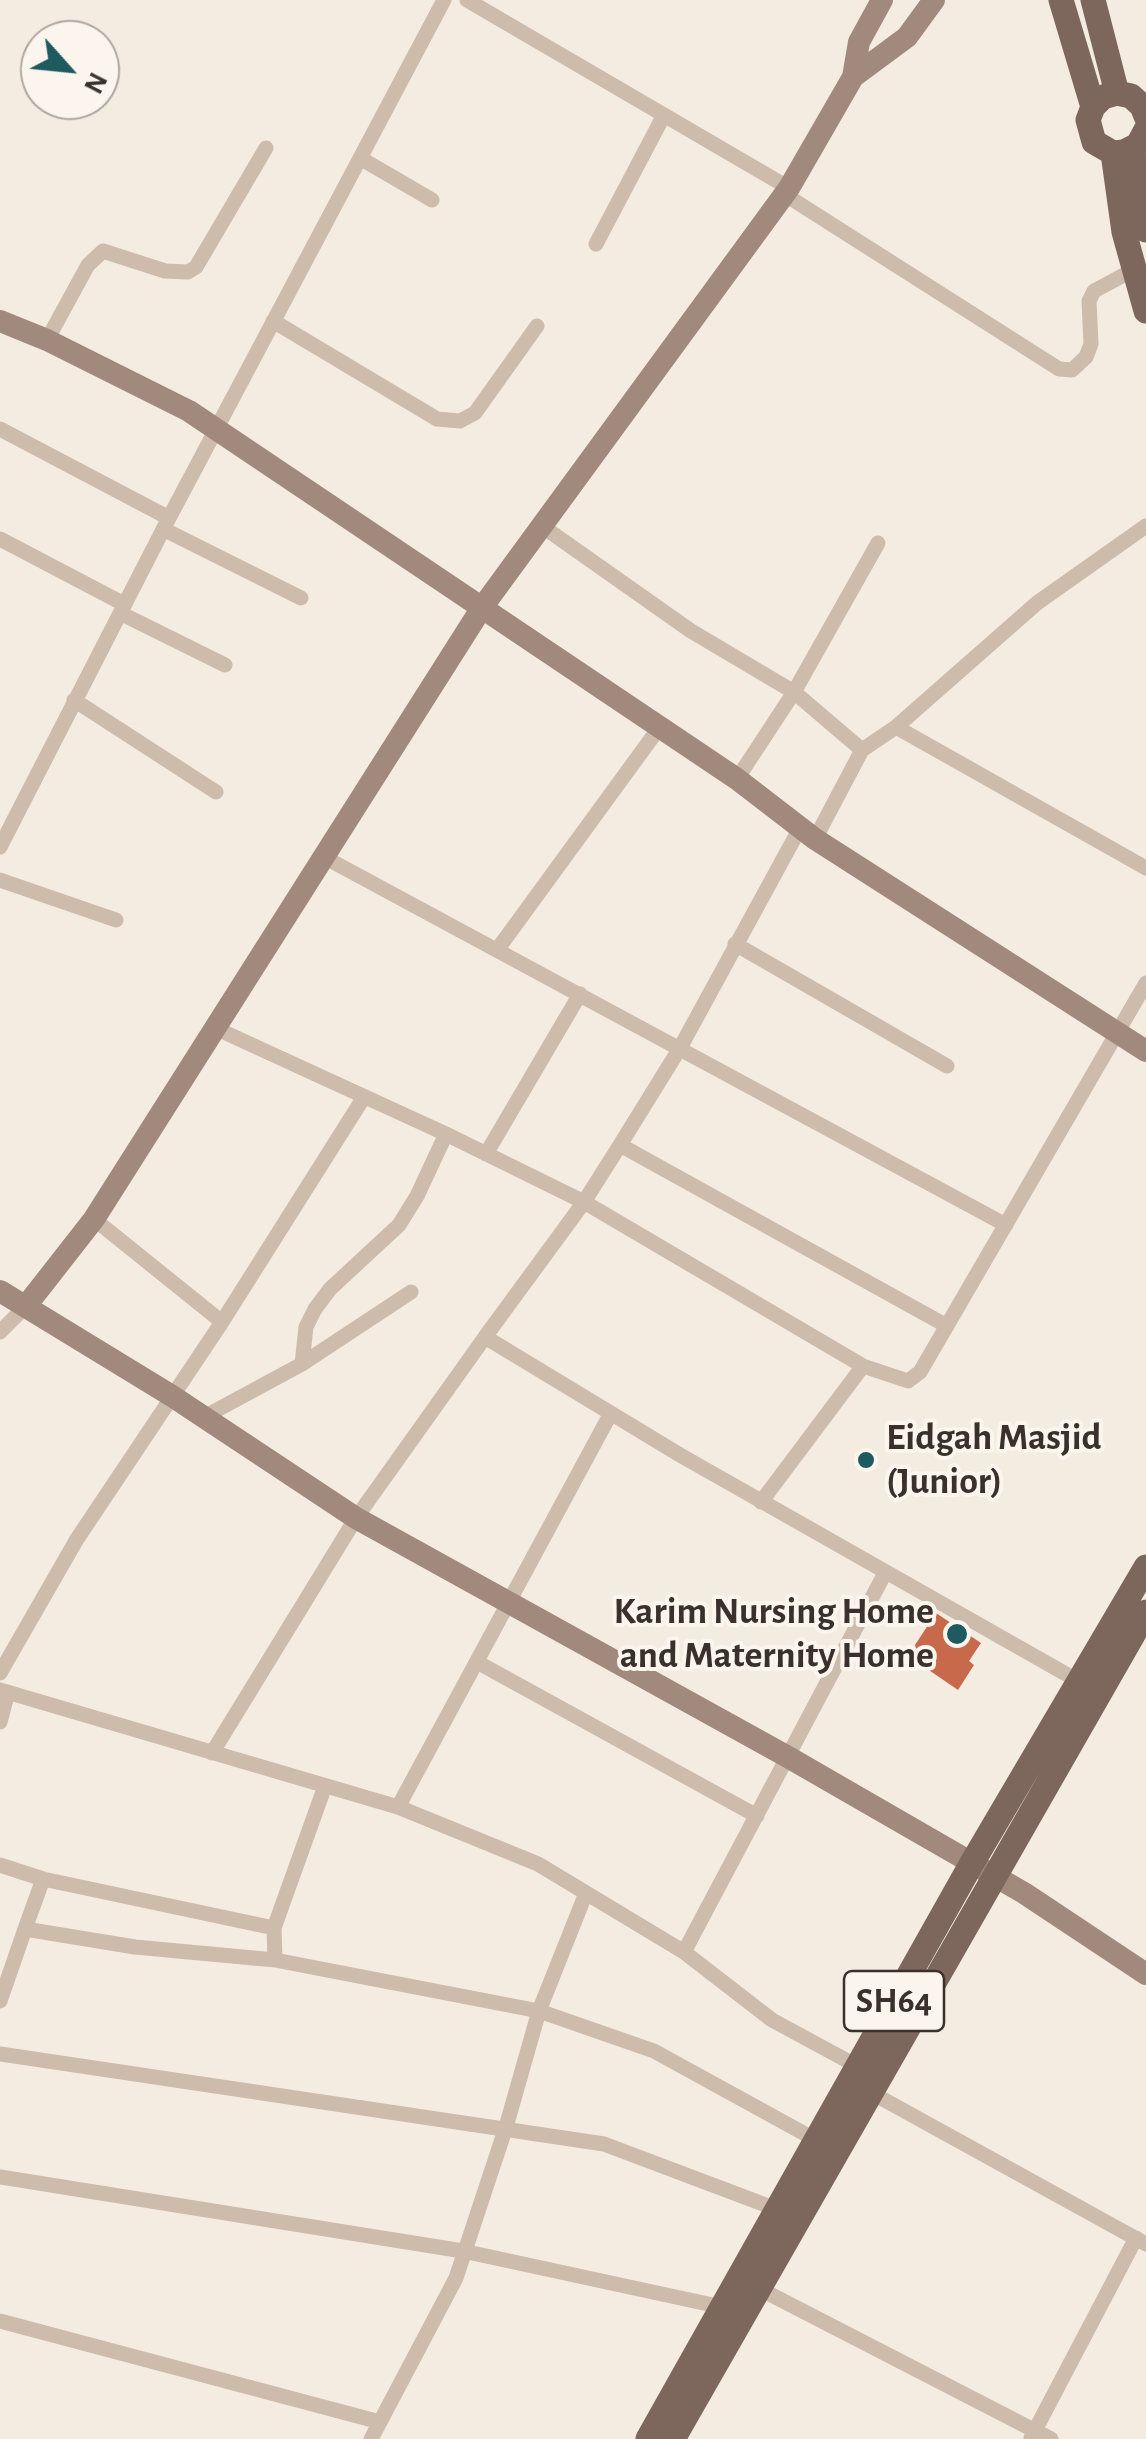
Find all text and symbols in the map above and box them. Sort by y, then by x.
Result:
north arrow [20,20,120,120]
text: N [78,68,112,98]
place label: Eidgah Masjid (Junior) [886,1415,1102,1505]
marker: Eidgah Masjid (Junior) [855,1449,877,1471]
place label: Karim Nursing Home and Maternity Home [614,1589,934,1678]
marker: Karim Nursing Home and Maternity Home [944,1621,970,1647]
road number: SH64 [844,1971,944,2031]

